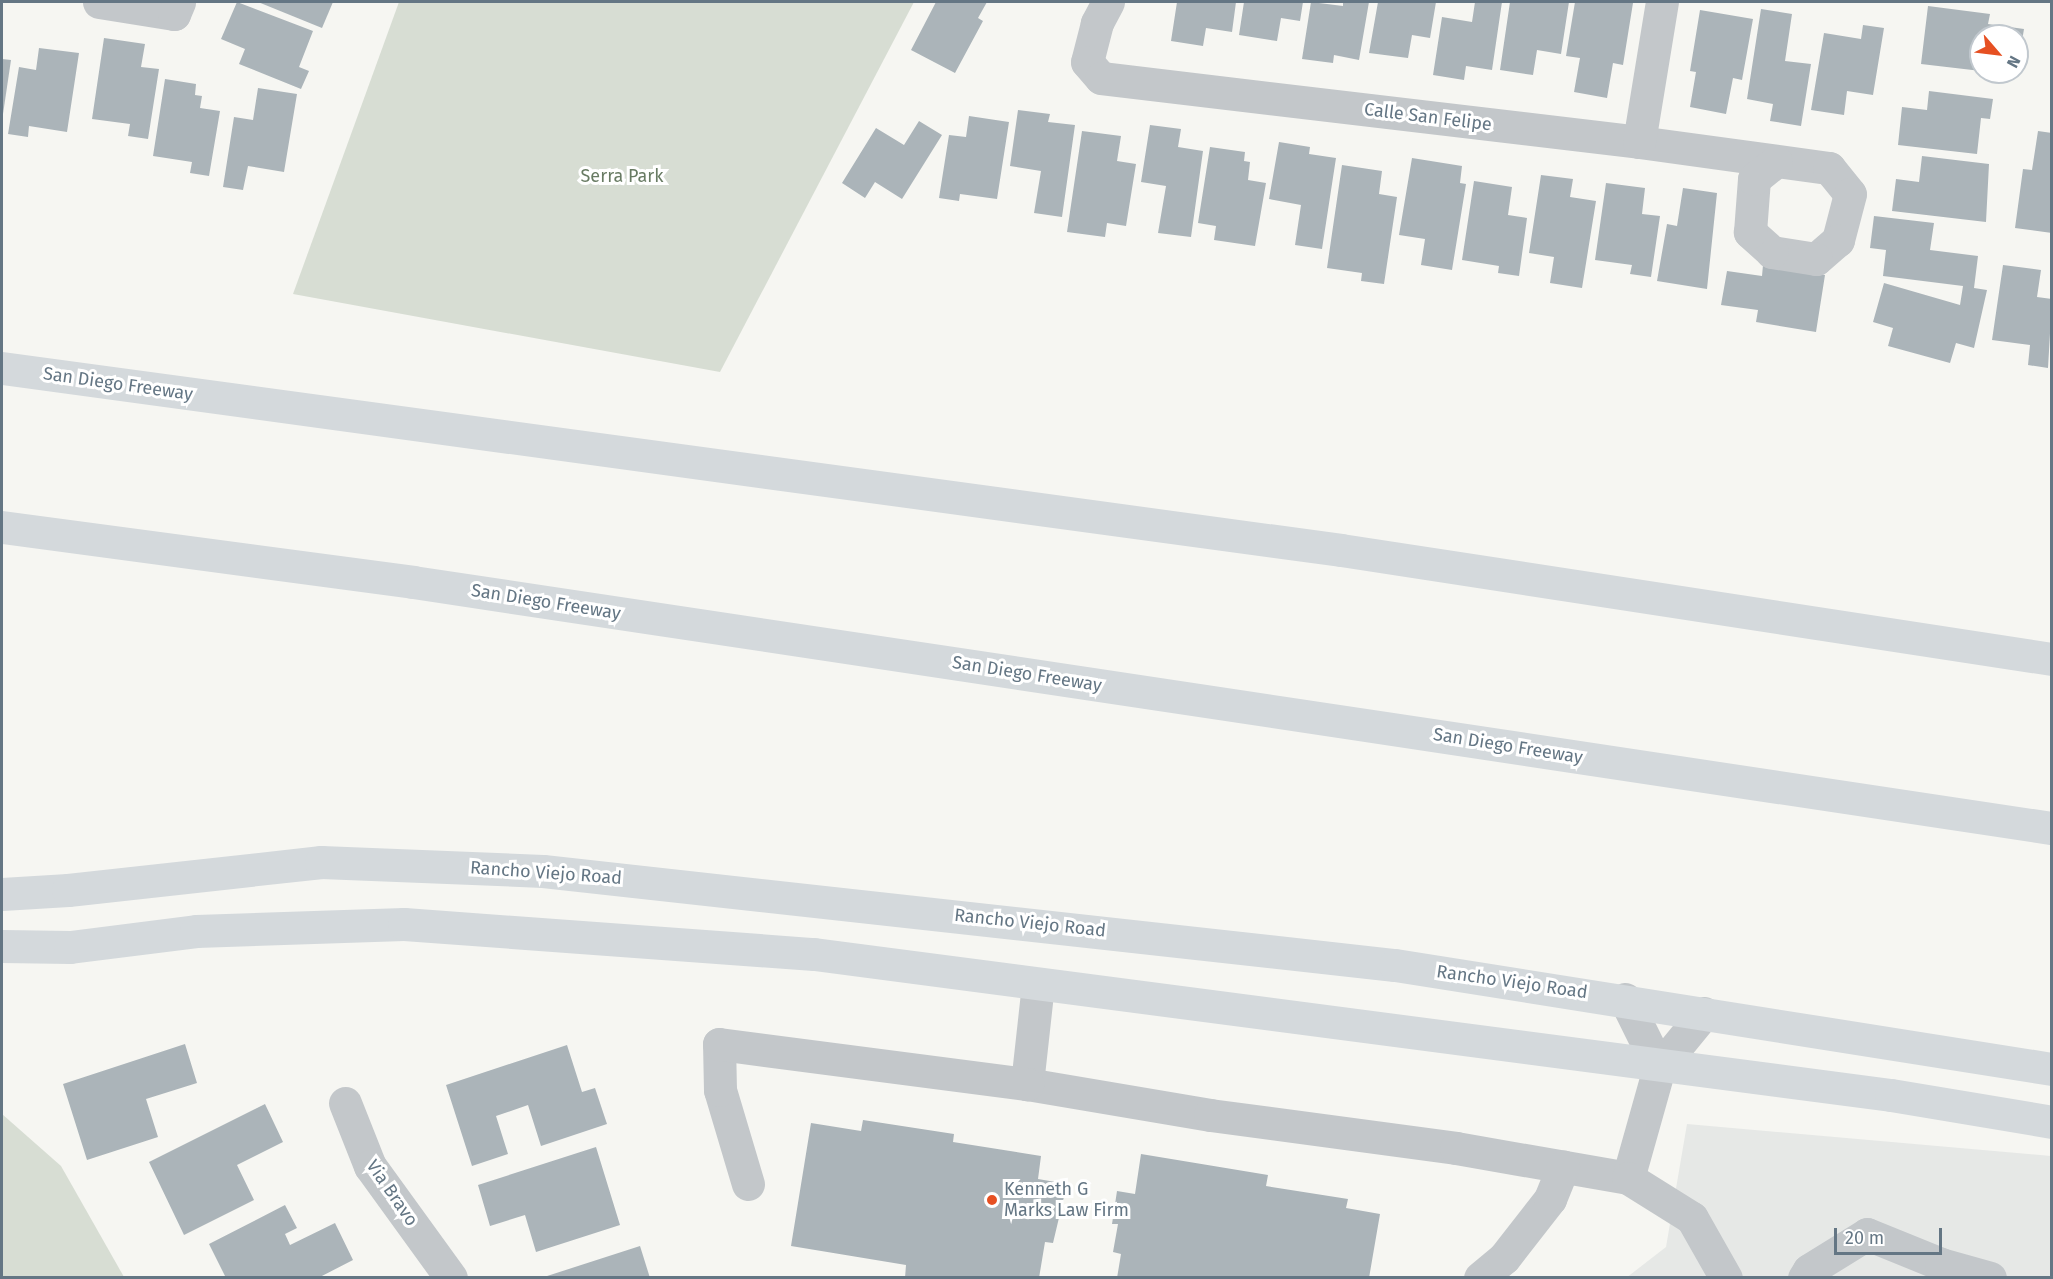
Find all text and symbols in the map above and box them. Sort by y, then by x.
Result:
north arrow [1969,24,2029,84]
text: N [2003,53,2024,71]
street label: Calle San Felipe [1363,98,1493,136]
park label: Serra Park [581,165,663,187]
street label: San Diego Freeway [42,363,194,405]
street label: San Diego Freeway [470,580,622,624]
street label: San Diego Freeway [951,652,1103,696]
street label: San Diego Freeway [1432,724,1584,768]
street label: Rancho Viejo Road [469,857,623,889]
street label: Rancho Viejo Road [953,904,1107,942]
street label: Rancho Viejo Road [1435,961,1589,1003]
street label: Via Bravo [361,1156,423,1230]
place label: Kenneth G Marks Law Firm [1004,1179,1129,1222]
marker: Kenneth G Marks Law Firm [985,1193,999,1207]
scale bar [1837,1216,1945,1254]
text: 20 m [1845,1227,1884,1249]

